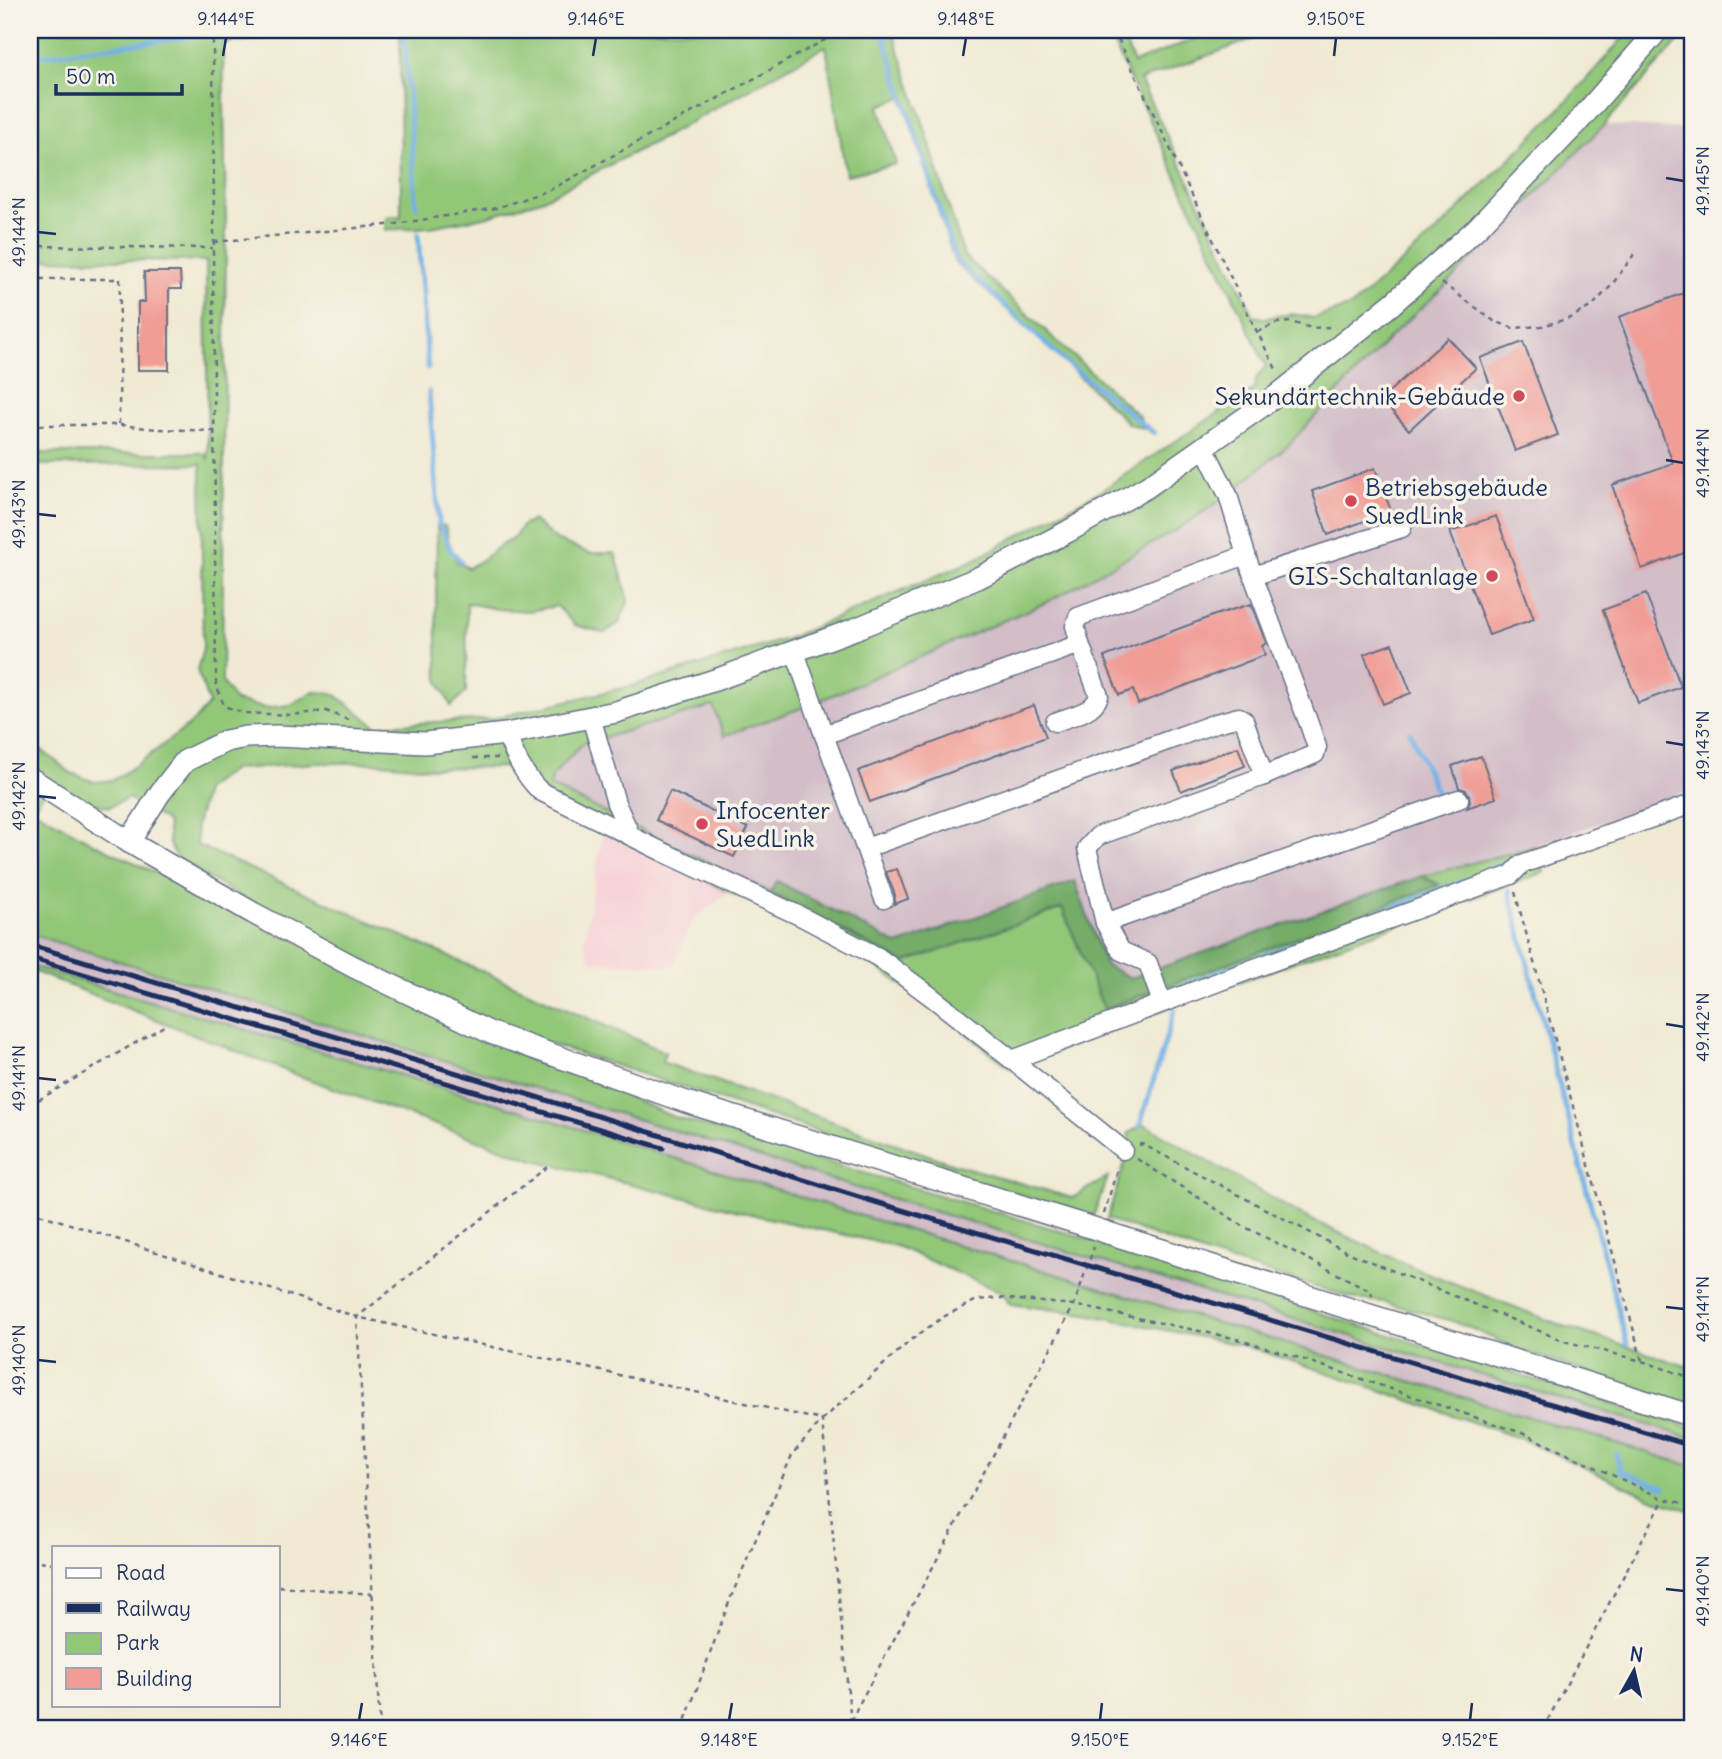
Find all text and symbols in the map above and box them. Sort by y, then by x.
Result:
text: 9.144°E [197,7,255,30]
text: 9.146°E [567,7,625,30]
text: 9.148°E [937,7,995,30]
text: 9.150°E [1307,7,1365,30]
scale bar [56,52,182,96]
text: 50 m [66,63,115,90]
text: 49.145°N [1691,146,1714,216]
text: 49.144°N [7,197,30,267]
place label: Sekundärtechnik-Gebäude [1215,381,1505,411]
marker: Sekundärtechnik-Gebäude [1511,388,1527,404]
text: 49.144°N [1691,428,1714,498]
place label: Betriebsgebäude SuedLink [1365,472,1548,530]
text: 49.143°N [7,479,30,549]
marker: Betriebsgebäude SuedLink [1343,493,1359,509]
place label: GIS-Schaltanlage [1288,561,1478,591]
marker: GIS-Schaltanlage [1484,568,1500,584]
text: 49.143°N [1691,710,1714,780]
text: 49.142°N [7,761,30,831]
place label: Infocenter SuedLink [716,795,830,853]
marker: Infocenter SuedLink [694,816,710,832]
text: 49.142°N [1691,992,1714,1062]
text: 49.141°N [7,1045,30,1111]
text: 49.141°N [1691,1276,1714,1342]
text: 49.140°N [7,1324,30,1396]
legend [52,1546,280,1706]
text: 49.140°N [1691,1555,1714,1627]
text: Road [116,1559,165,1586]
text: Railway [116,1595,191,1622]
text: Park [116,1629,159,1656]
north arrow [1600,1636,1670,1706]
text: N [1628,1641,1645,1667]
text: Building [116,1665,192,1692]
text: 9.146°E [330,1728,388,1751]
text: 9.148°E [700,1728,758,1751]
text: 9.150°E [1071,1728,1129,1751]
text: 9.152°E [1442,1728,1498,1751]

